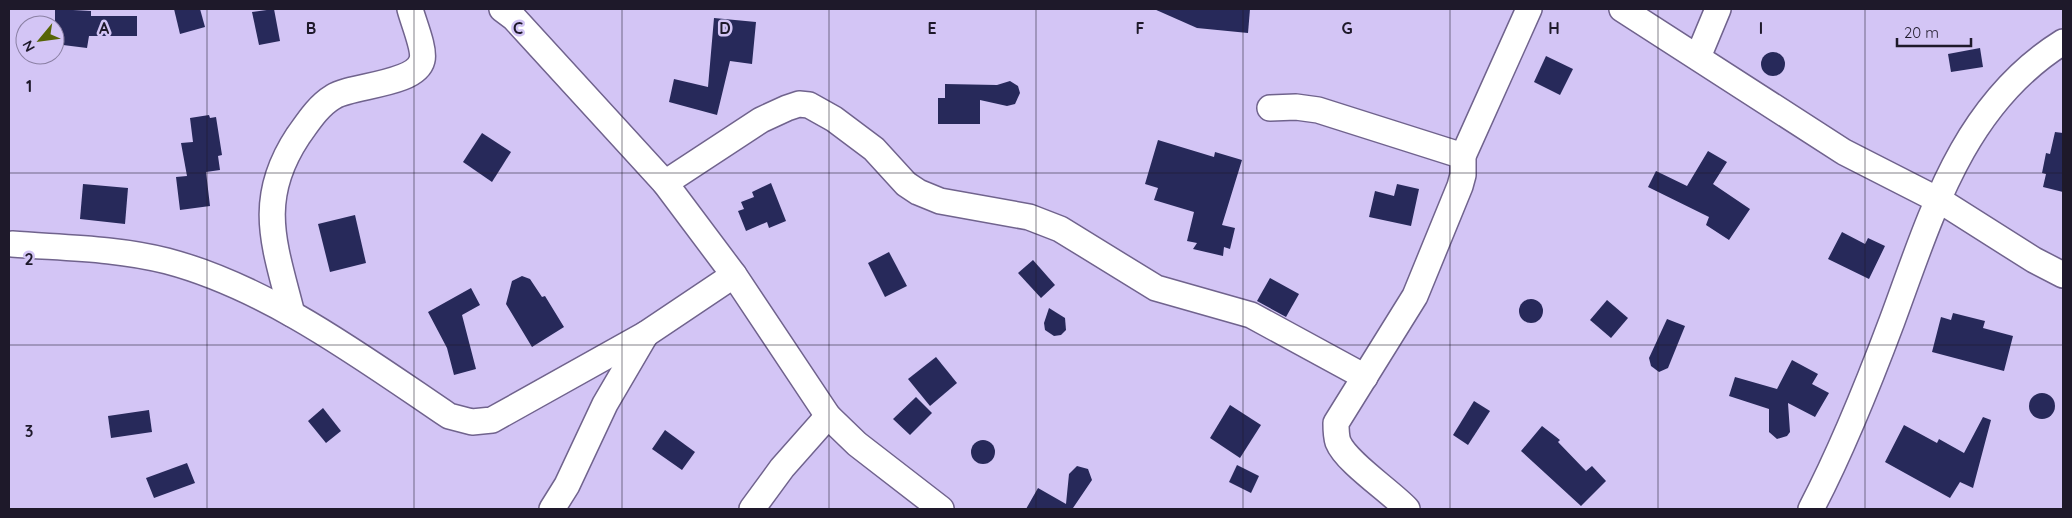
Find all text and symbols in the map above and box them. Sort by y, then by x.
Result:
north arrow [15,15,65,65]
scale bar [1897,15,1971,47]
text: A [99,18,110,38]
text: B [306,18,316,38]
text: C [513,18,523,38]
text: D [719,18,731,38]
text: E [927,18,937,38]
text: F [1136,18,1145,38]
text: G [1341,18,1353,38]
text: H [1548,18,1560,38]
text: I [1759,18,1763,38]
text: 20 m [1904,23,1939,42]
text: N [18,37,39,55]
text: 1 [26,76,32,96]
text: 2 [24,249,34,269]
text: 3 [25,421,33,441]

